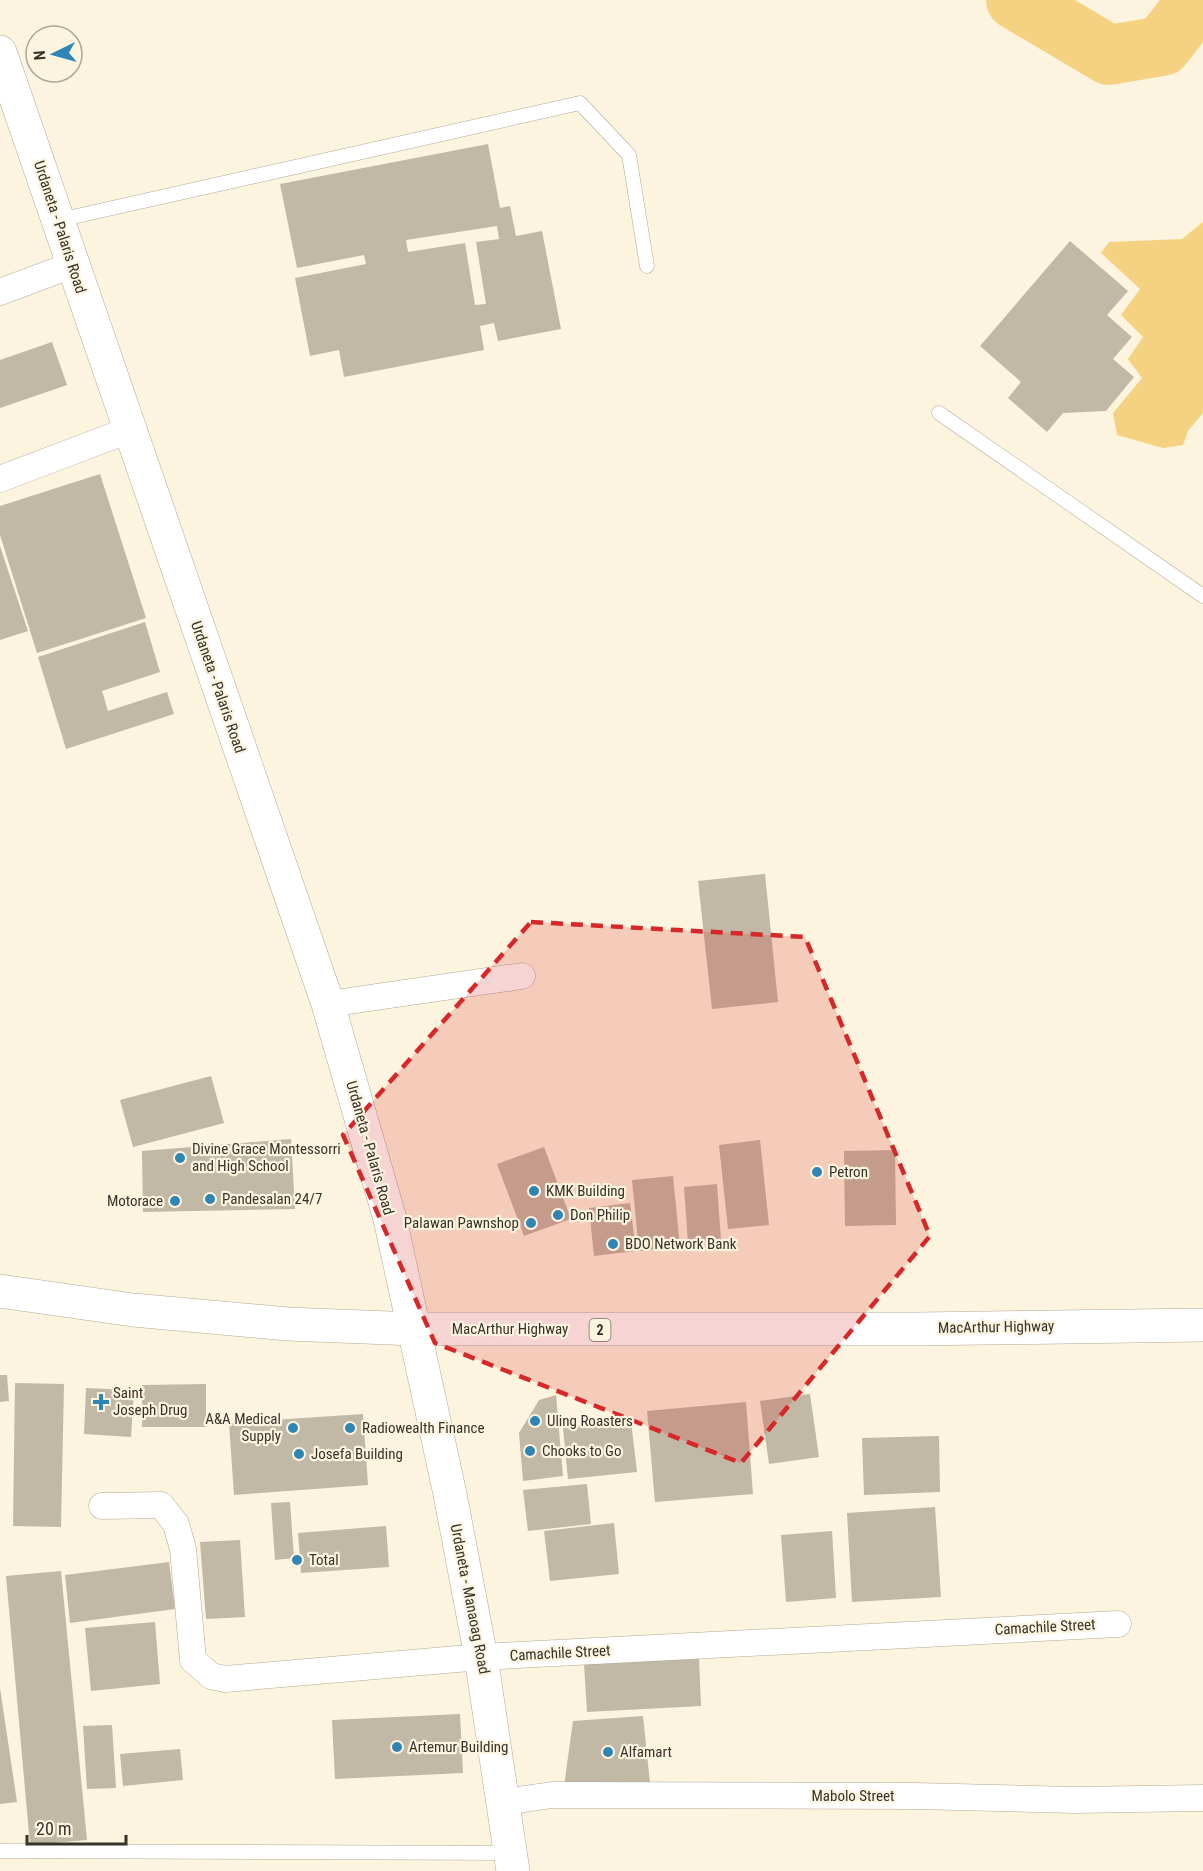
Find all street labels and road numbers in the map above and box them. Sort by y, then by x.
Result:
street label: Urdaneta - Palaris Road [30,158,90,296]
street label: Urdaneta - Palaris Road [187,619,249,755]
street label: Urdaneta - Palaris Road [342,1079,398,1217]
street label: MacArthur Highway [938,1317,1054,1337]
road number: 2 [590,1319,610,1341]
street label: MacArthur Highway [452,1320,568,1338]
street label: Urdaneta - Manaoag Road [447,1522,493,1676]
street label: Camachile Street [994,1615,1096,1639]
street label: Camachile Street [509,1641,611,1665]
street label: Mabolo Street [811,1787,895,1805]

